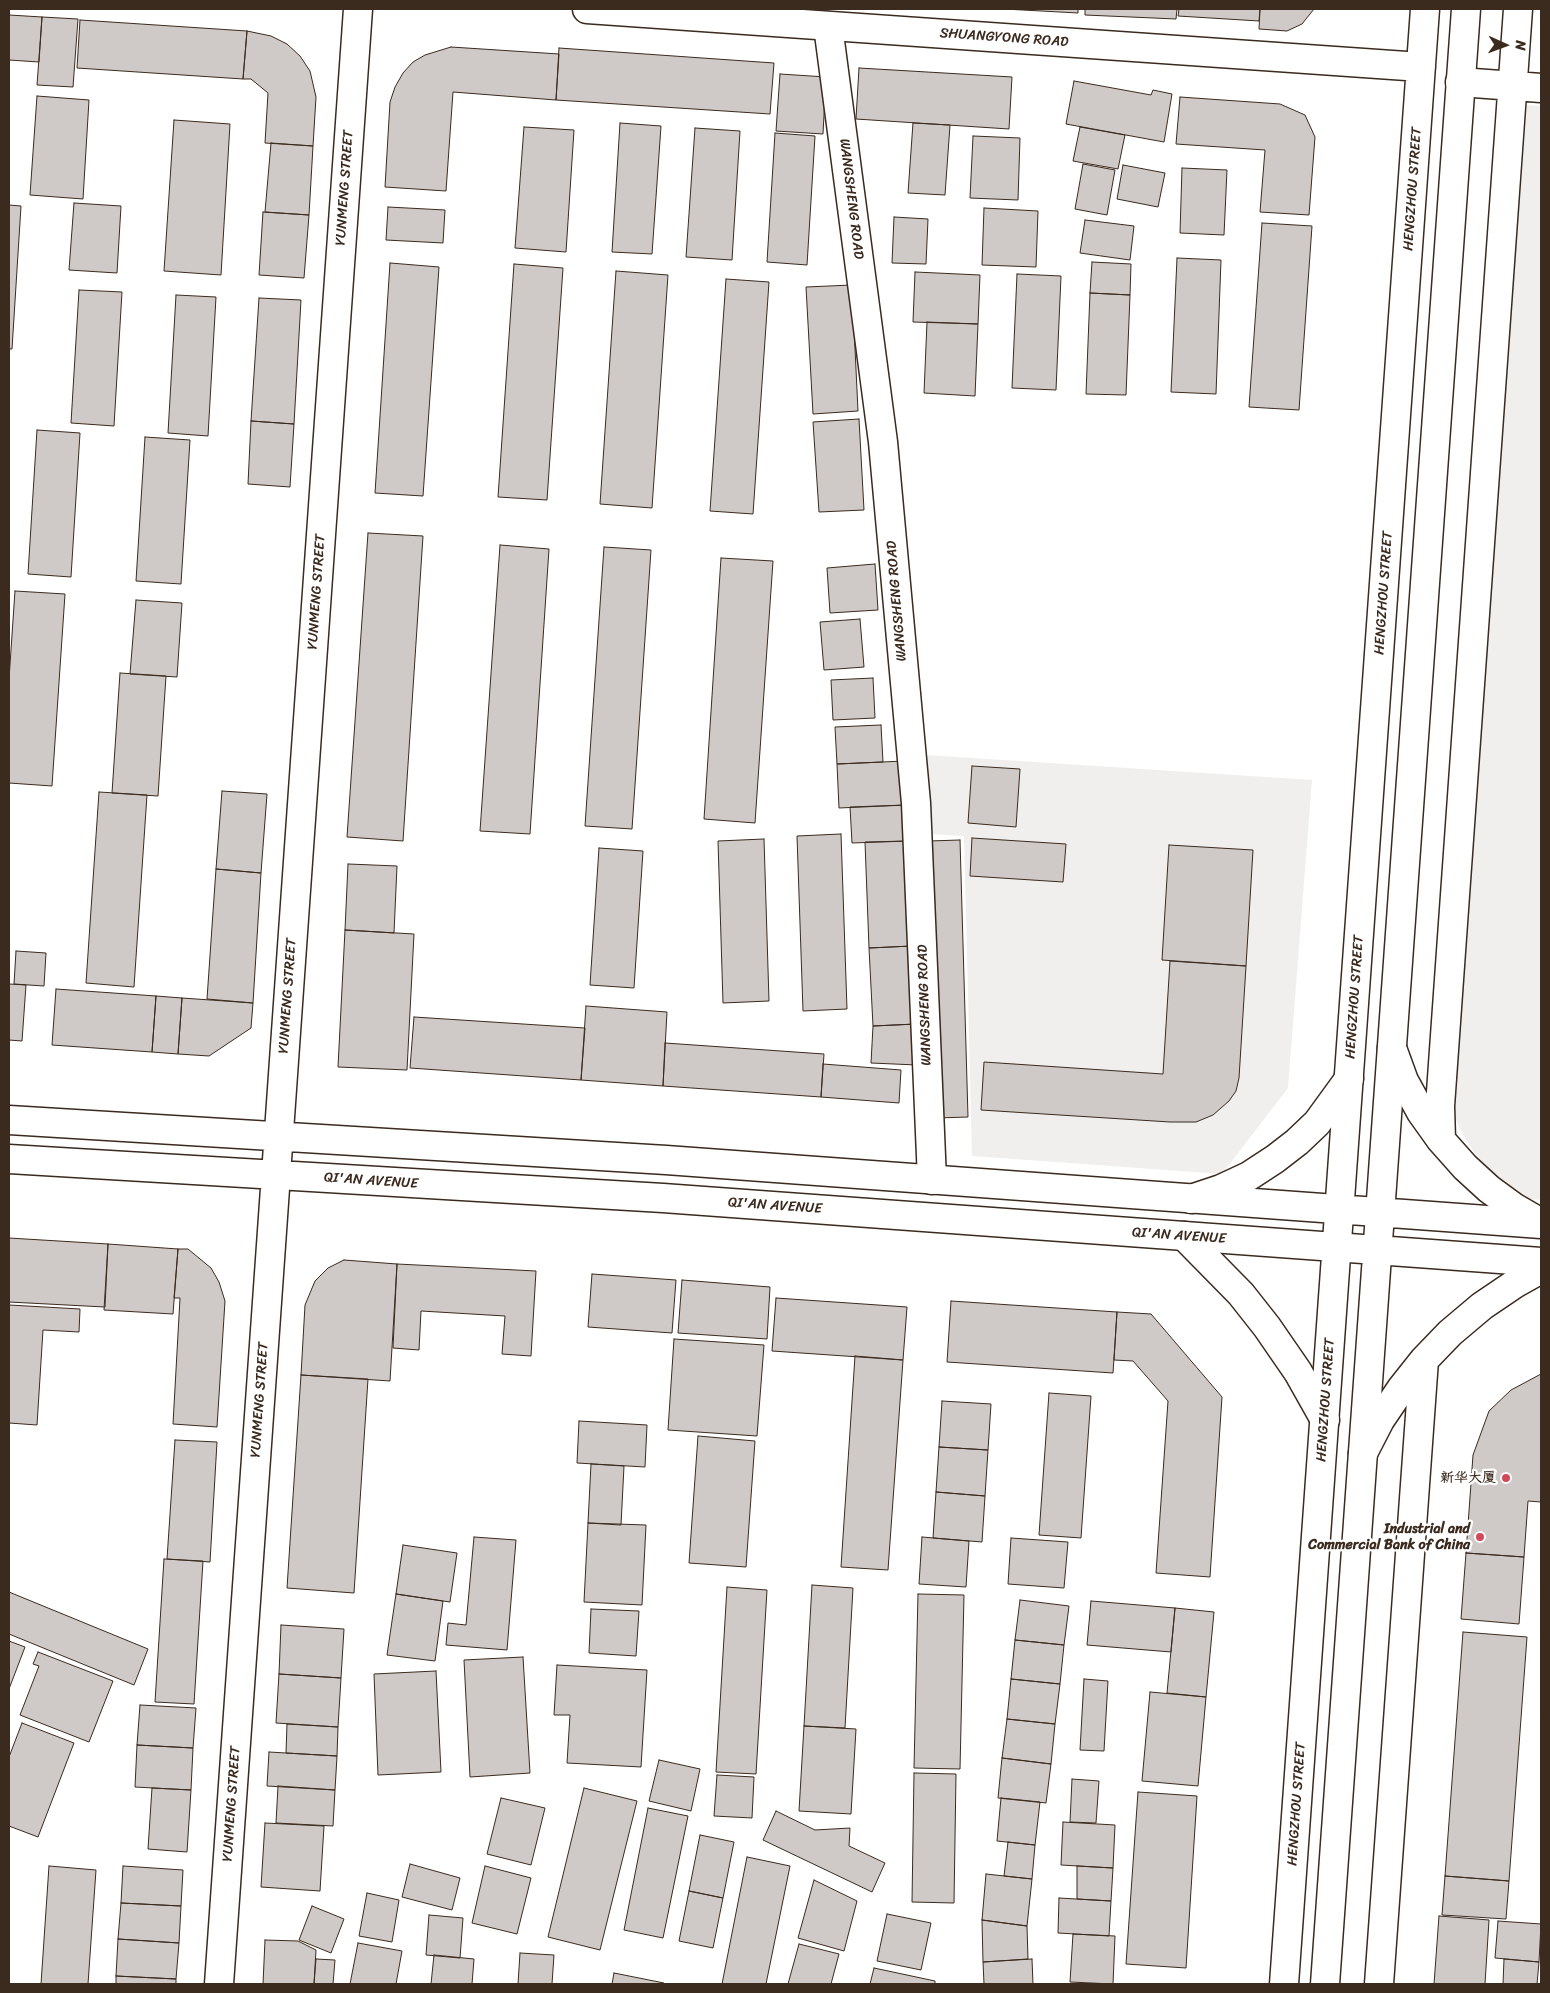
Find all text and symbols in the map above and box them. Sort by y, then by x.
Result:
north arrow [1480,20,1530,70]
street label: SHUANGYONG ROAD [939,25,1069,51]
text: N [1508,40,1533,51]
street label: HENGZHOU STREET [1400,127,1426,251]
street label: YUNMENG STREET [333,130,357,246]
street label: WANGSHENG ROAD [835,138,867,260]
street label: HENGZHOU STREET [1371,531,1397,655]
street label: YUNMENG STREET [305,534,329,650]
street label: WANGSHENG ROAD [883,540,911,662]
street label: HENGZHOU STREET [1342,935,1368,1059]
street label: YUNMENG STREET [276,938,300,1054]
street label: WANGSHENG ROAD [914,944,936,1066]
street label: QI'AN AVENUE [323,1169,419,1193]
street label: QI'AN AVENUE [727,1194,823,1218]
street label: QI'AN AVENUE [1131,1224,1227,1248]
street label: HENGZHOU STREET [1313,1338,1339,1462]
street label: YUNMENG STREET [248,1342,272,1458]
place label: 新华大厦 [1440,1470,1496,1486]
marker: 新华大厦 [1500,1472,1512,1484]
place label: Industrial and Commercial Bank of China [1308,1521,1470,1554]
marker: Industrial and Commercial Bank of China [1474,1531,1486,1543]
street label: HENGZHOU STREET [1284,1742,1310,1866]
street label: YUNMENG STREET [220,1746,244,1862]

